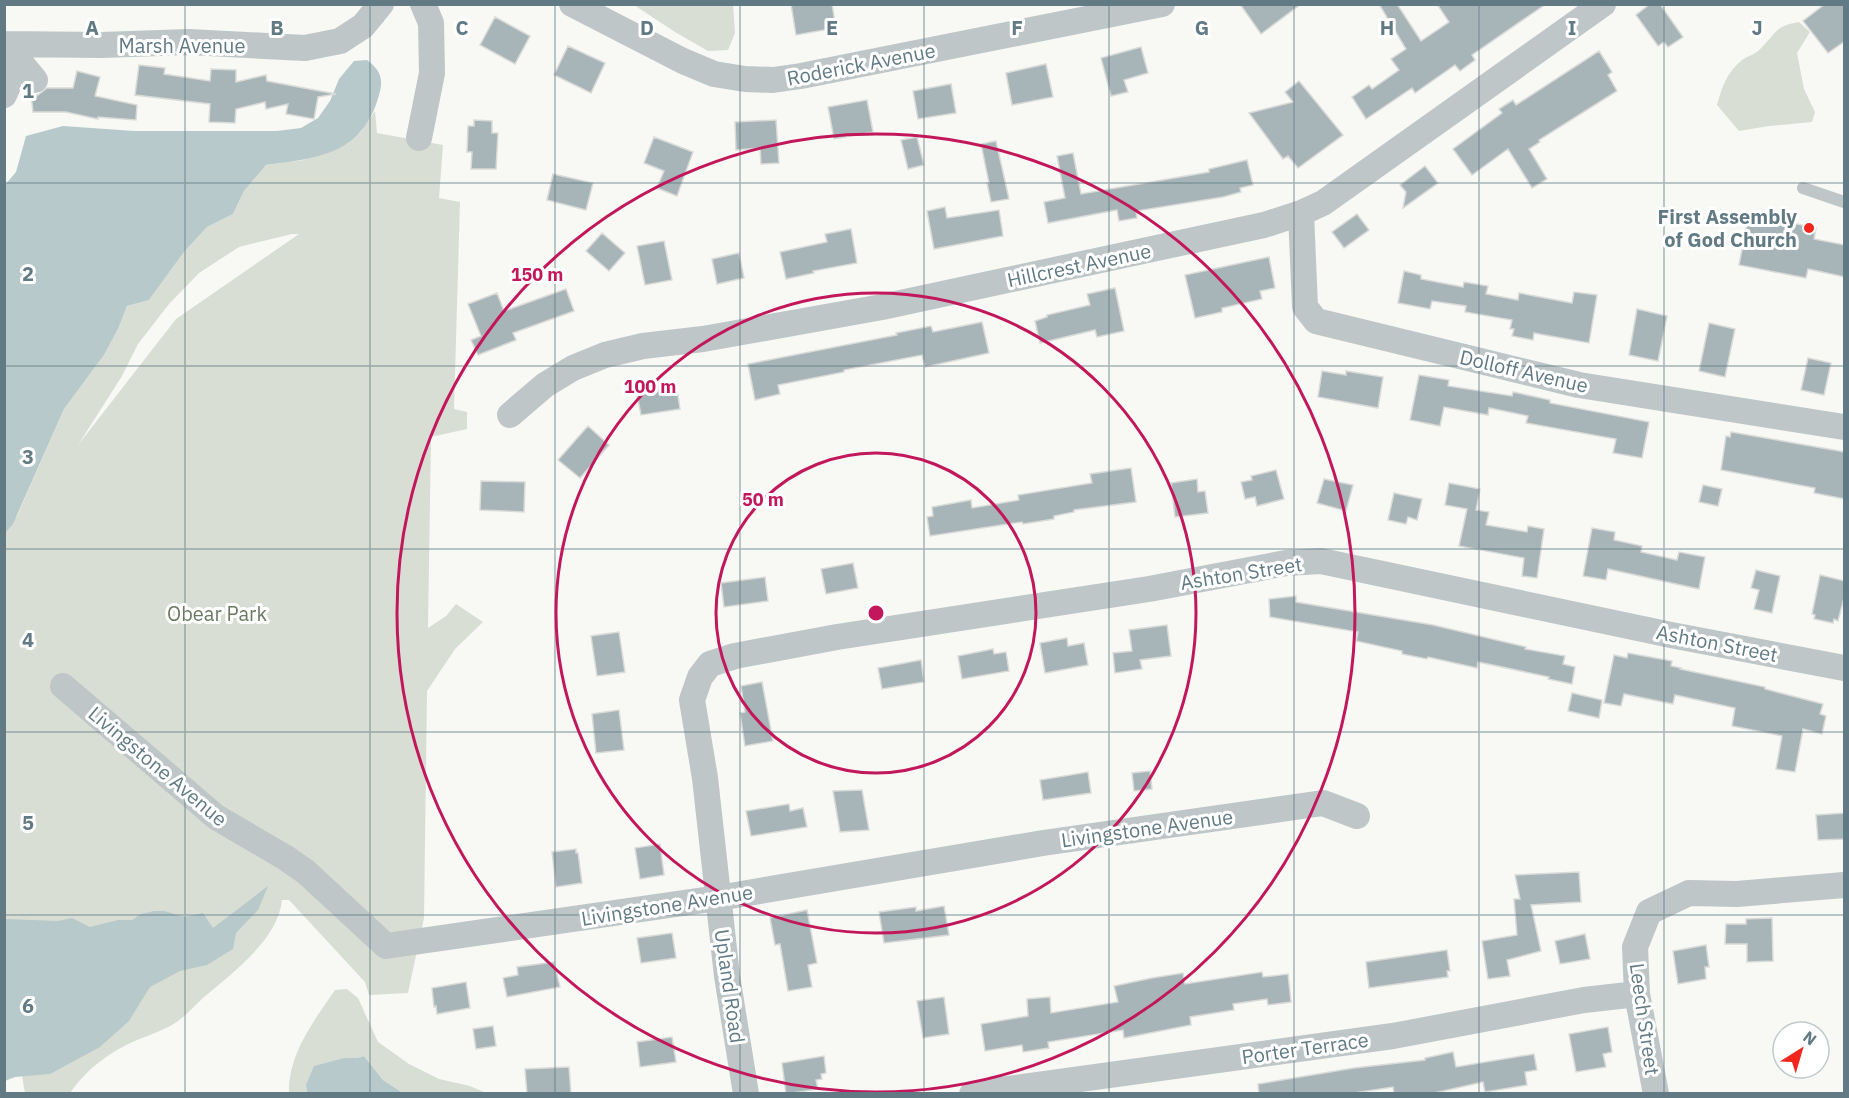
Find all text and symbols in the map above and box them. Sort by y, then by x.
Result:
text: A [85,14,99,41]
text: B [270,14,284,41]
text: C [455,14,469,41]
text: D [640,14,654,41]
text: E [826,14,838,41]
text: F [1011,14,1023,41]
text: G [1195,14,1209,41]
text: H [1380,14,1394,41]
text: I [1568,14,1576,41]
text: J [1751,14,1763,41]
street label: Marsh Avenue [119,32,245,59]
street label: Roderick Avenue [784,36,938,92]
text: 1 [22,77,34,104]
place label: First Assembly of God Church [1658,203,1797,253]
marker: First Assembly of God Church [1802,221,1816,235]
street label: Hillcrest Avenue [1005,237,1153,293]
text: 2 [22,260,34,287]
text: 150 m [511,263,563,286]
street label: Dolloff Avenue [1457,343,1591,399]
text: 100 m [624,375,676,398]
text: 3 [22,443,34,470]
text: 50 m [742,488,784,511]
street label: Ashton Street [1178,550,1304,596]
park label: Obear Park [167,600,267,627]
centre of rings [866,603,886,623]
street label: Ashton Street [1654,618,1780,668]
text: 4 [22,626,34,653]
street label: Livingstone Avenue [83,700,233,832]
street label: Livingstone Avenue [1059,803,1235,853]
text: 5 [22,809,34,836]
street label: Livingstone Avenue [579,878,755,932]
street label: Upland Road [709,927,751,1045]
street label: Leech Street [1624,961,1666,1077]
text: 6 [22,992,34,1019]
north arrow [1771,1020,1831,1080]
street label: Porter Terrace [1240,1026,1370,1070]
text: N [1799,1027,1821,1049]

